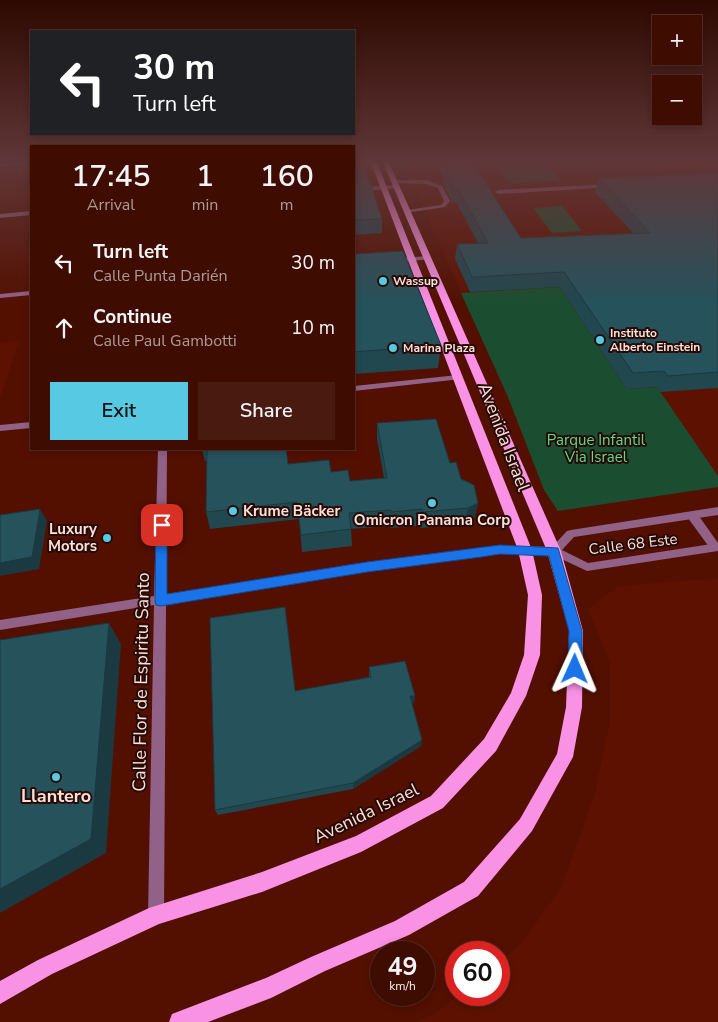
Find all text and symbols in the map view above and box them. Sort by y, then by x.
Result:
map controls [652,15,702,125]
button: + [652,15,702,65]
text: 30 m [133,44,215,91]
icon: left [50,50,115,115]
button: − [652,75,702,125]
text: Turn left [133,89,216,119]
text: 17:45 [71,156,150,197]
text: 1 [196,156,214,197]
text: 160 [260,156,314,197]
text: Arrival [87,194,135,216]
text: min [192,194,218,216]
text: m [280,194,294,216]
text: Turn left [93,239,168,265]
icon: left [50,249,78,277]
text: 30 m [291,250,335,276]
text: Calle Punta Darién [93,265,228,287]
place label: Wassup [393,273,438,289]
marker: Wassup [377,275,389,287]
text: Continue [93,304,172,330]
icon: ahead [50,314,78,342]
text: 10 m [291,315,335,341]
place label: Instituto Alberto Einstein [610,325,700,355]
text: Calle Paul Gambotti [93,330,237,352]
marker: Instituto Alberto Einstein [594,334,606,346]
place label: Marina Plaza [403,340,475,356]
marker: Marina Plaza [387,342,399,354]
street label: Avenida Israel [472,379,536,495]
button: Exit [50,382,188,440]
button: Share [198,382,335,440]
park label: Parque Infantil Via Israel [547,430,646,467]
marker: Omicron Panama Corp [426,497,438,509]
place label: Krume Bäcker [243,501,340,521]
pin [141,504,183,546]
marker: Krume Bäcker [227,505,239,517]
place label: Omicron Panama Corp [354,510,510,530]
icon: arrive [148,511,176,539]
place label: Luxury Motors [48,519,97,556]
street label: Calle 68 Este [587,529,679,559]
marker: Luxury Motors [101,532,113,544]
street label: Calle Flor de Espiritu Santo [127,572,155,792]
position arrow [548,642,600,694]
marker: Llantero [50,771,62,783]
street label: Avenida Israel [309,777,423,849]
place label: Llantero [21,784,91,808]
speed limit sign: 60 [445,941,510,1006]
text: 49 [387,950,418,984]
text: km/h [389,978,416,994]

